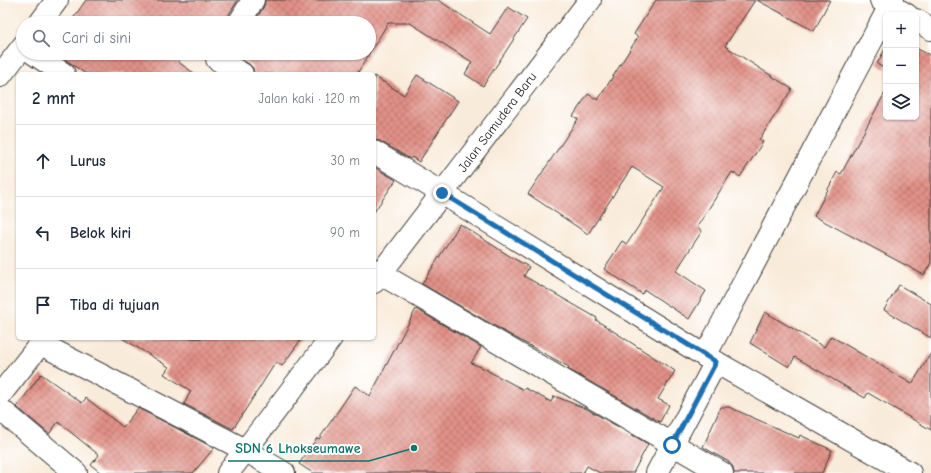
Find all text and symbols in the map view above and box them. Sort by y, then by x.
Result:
map controls [883,12,919,120]
button: + [883,12,919,48]
search box [16,16,376,60]
icon: search [30,27,52,49]
text: Cari di sini [62,29,131,47]
button: − [883,48,919,84]
street label: Jalan Samudera Baru [455,69,539,175]
button: layers [883,84,919,120]
text: 2 mnt [32,89,75,108]
text: Jalan kaki · 120 m [258,91,360,106]
icon: ahead [32,150,54,172]
text: Lurus [70,152,106,170]
text: 30 m [330,153,360,168]
route end [433,184,451,202]
icon: left [32,222,54,244]
text: Belok kiri [70,224,131,242]
text: 90 m [330,225,360,240]
icon: arrive [32,294,54,316]
text: Tiba di tujuan [70,296,159,314]
callout: SDN 6 Lhokseumawe [228,435,369,461]
route start [663,436,681,454]
text: SDN 6 Lhokseumawe [235,440,361,457]

